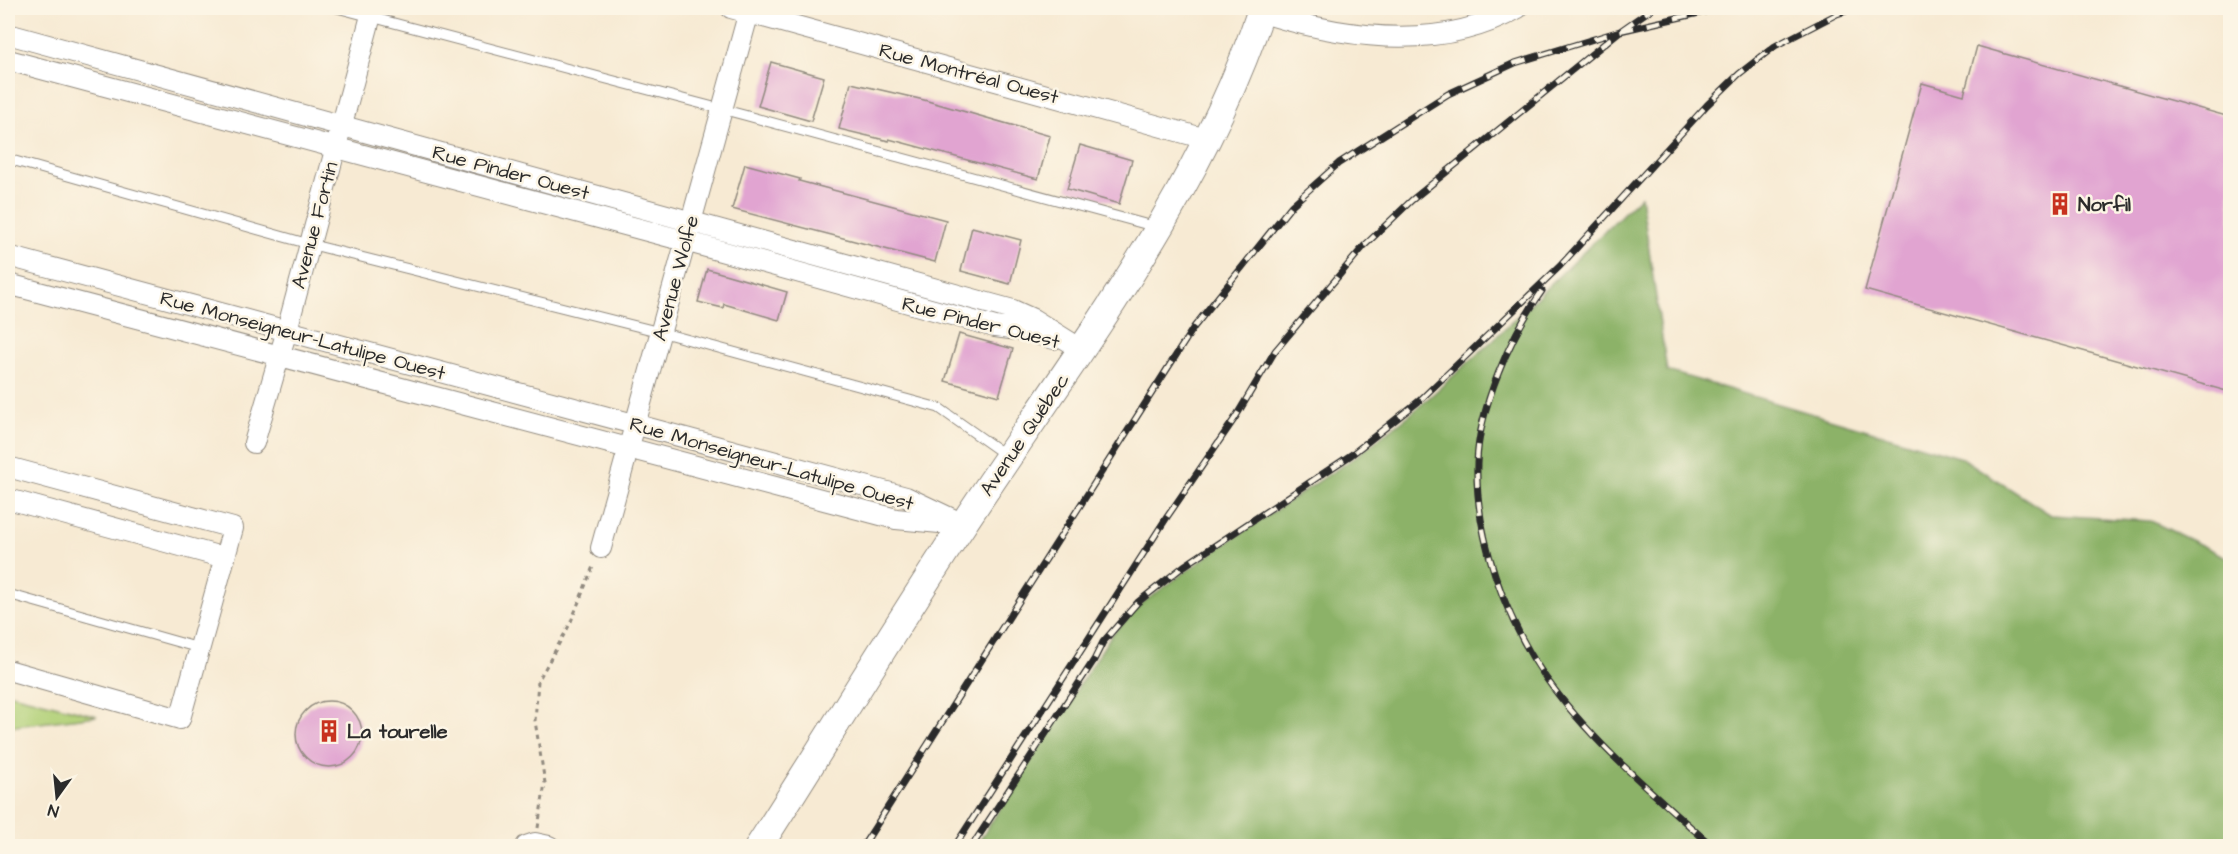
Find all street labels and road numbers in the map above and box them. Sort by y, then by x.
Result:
street label: Rue Montréal Ouest [876,37,1062,111]
street label: Rue Pinder Ouest [429,139,592,207]
street label: Avenue Fortin [285,159,345,292]
street label: Avenue Wolfe [646,212,706,344]
street label: Rue Monseigneur-Latulipe Ouest [157,284,449,389]
street label: Rue Pinder Ouest [899,290,1063,356]
street label: Avenue Québec [973,367,1077,502]
street label: Rue Monseigneur-Latulipe Ouest [626,410,917,519]

